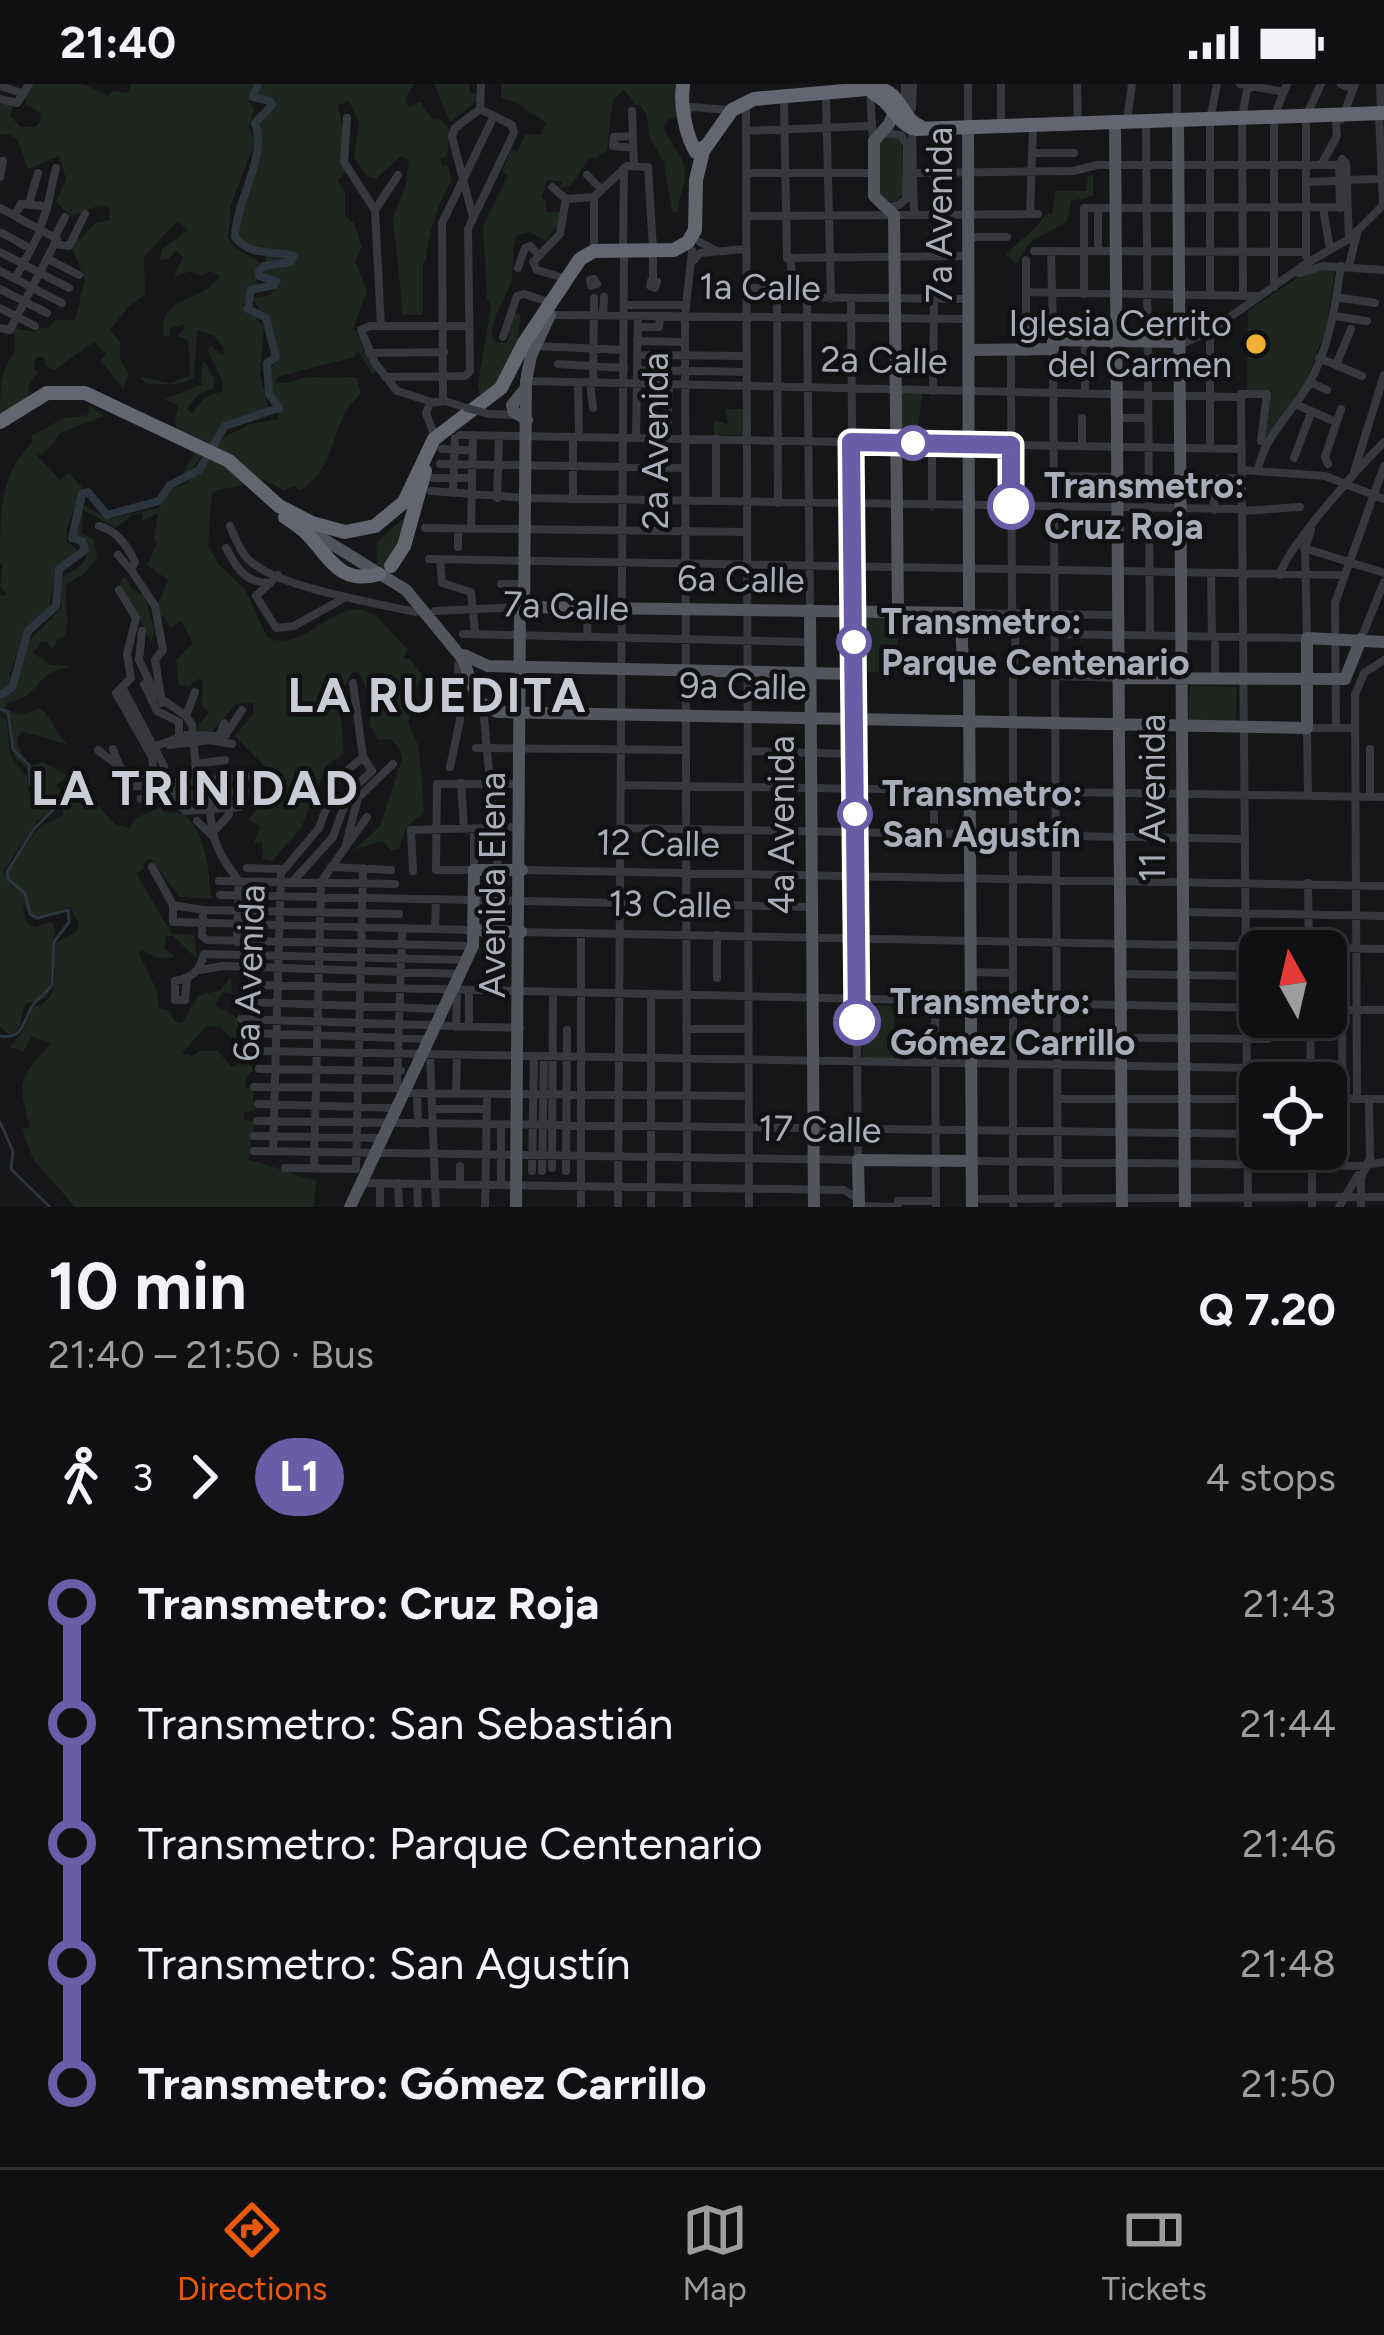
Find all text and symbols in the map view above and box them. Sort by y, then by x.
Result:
text: 21:40 [60,15,176,69]
street label: 7a Avenida [918,127,961,303]
street label: 1a Calle [699,264,821,310]
place label: Iglesia Cerrito del Carmen [1008,302,1232,386]
marker: Iglesia Cerrito del Carmen [1243,331,1269,357]
street label: 2a Calle [820,337,948,383]
street label: 2a Avenida [634,352,677,530]
unlabelled marker [897,427,929,459]
place label: Transmetro: Cruz Roja [1044,464,1245,548]
marker: Transmetro: Cruz Roja [989,484,1033,528]
street label: 6a Calle [677,556,805,602]
street label: 7a Calle [502,582,630,630]
place label: Transmetro: Parque Centenario [881,600,1190,684]
marker: Transmetro: Parque Centenario [838,626,870,658]
street label: 9a Calle [679,663,807,709]
district label: LA RUEDITA [287,666,589,724]
street label: 11 Avenida [1131,714,1174,882]
street label: 4a Avenida [760,735,803,915]
district label: LA TRINIDAD [31,759,361,817]
street label: Avenida Elena [471,772,514,998]
place label: Transmetro: San Agustín [882,772,1083,856]
marker: Transmetro: San Agustín [839,798,871,830]
street label: 12 Calle [596,820,720,866]
street label: 13 Calle [608,881,732,927]
street label: 6a Avenida [224,884,274,1062]
north arrow [1239,930,1347,1038]
map controls [1239,930,1347,1170]
place label: Transmetro: Gómez Carrillo [890,980,1135,1064]
marker: Transmetro: Gómez Carrillo [835,1000,879,1044]
button: locate [1239,1062,1347,1170]
street label: 17 Calle [758,1106,882,1152]
text: 10 min [48,1246,247,1326]
text: Q 7.20 [1198,1282,1336,1336]
text: 21:40 – 21:50 · Bus [48,1331,374,1378]
icon: walk [48,1444,114,1510]
icon: forward [171,1444,237,1510]
text: L1 [279,1451,320,1502]
text: 3 [132,1454,153,1501]
text: 4 stops [1205,1454,1336,1501]
text: Transmetro: Cruz Roja [138,1576,600,1630]
text: 21:43 [1243,1580,1336,1627]
text: Transmetro: San Sebastián [138,1696,673,1750]
text: 21:44 [1240,1700,1336,1747]
text: Transmetro: Parque Centenario [138,1816,763,1870]
text: 21:46 [1242,1820,1336,1867]
text: Transmetro: San Agustín [138,1936,631,1990]
text: 21:48 [1240,1940,1336,1987]
text: Transmetro: Gómez Carrillo [138,2056,707,2110]
text: 21:50 [1241,2060,1336,2107]
tab: Directions [177,2197,328,2308]
tab: Map [682,2197,748,2308]
tab: Tickets [1102,2197,1207,2308]

